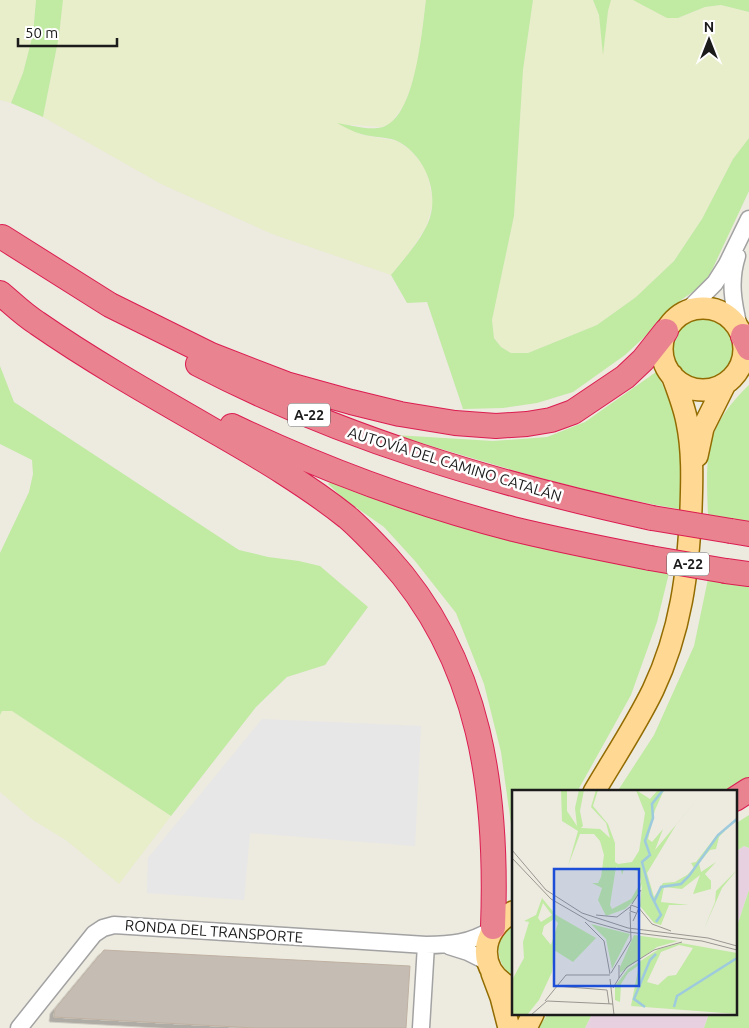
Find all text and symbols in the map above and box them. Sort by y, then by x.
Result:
scale bar [18,15,116,47]
north arrow [684,15,734,65]
text: N [704,19,714,35]
text: 50 m [25,24,58,41]
road number: A-22 [288,404,330,426]
street label: AUTOVÍA DEL CAMINO CATALÁN [346,423,564,505]
road number: A-22 [667,552,709,576]
inset map [512,790,736,1016]
street label: RONDA DEL TRANSPORTE [124,916,304,946]

